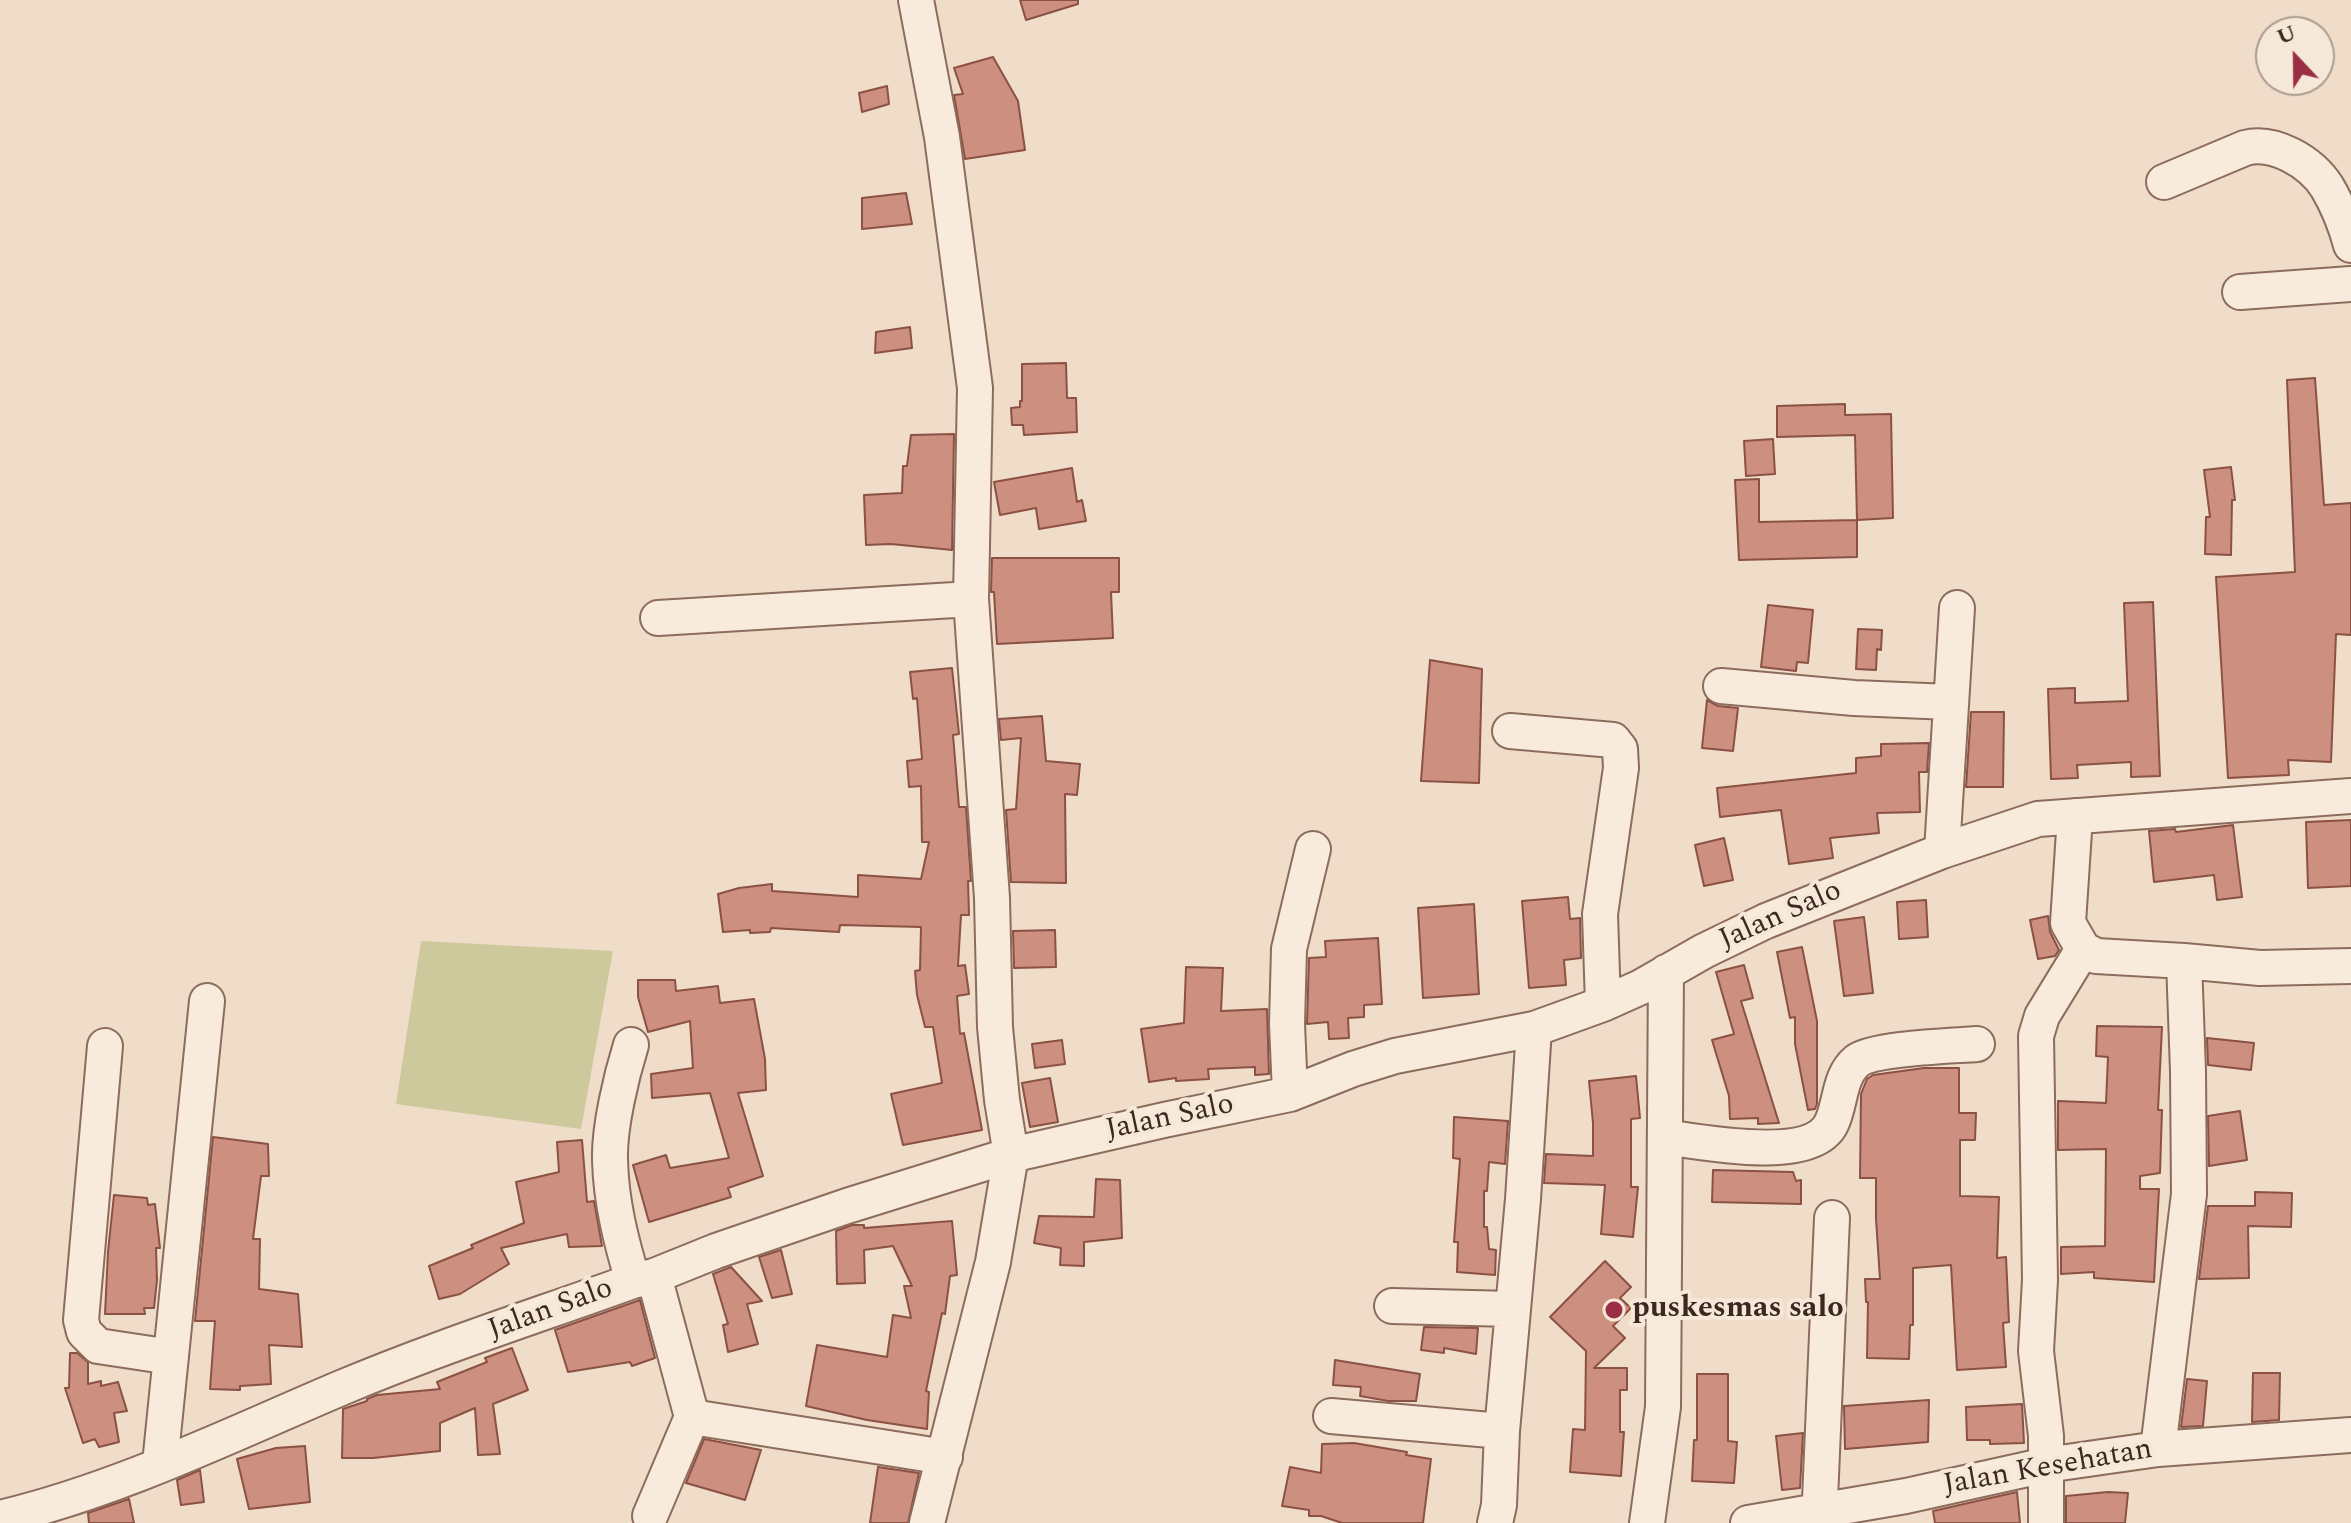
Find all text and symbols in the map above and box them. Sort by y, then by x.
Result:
north arrow [2255,16,2335,96]
text: U [2272,16,2301,54]
street label: Jalan Salo [1714,874,1848,960]
street label: Jalan Salo [1103,1088,1237,1150]
street label: Jalan Salo [484,1272,618,1350]
place label: puskesmas salo [1632,1292,1844,1328]
marker: puskesmas salo [1603,1299,1625,1321]
street label: Jalan Kesehatan [1941,1433,2155,1505]

